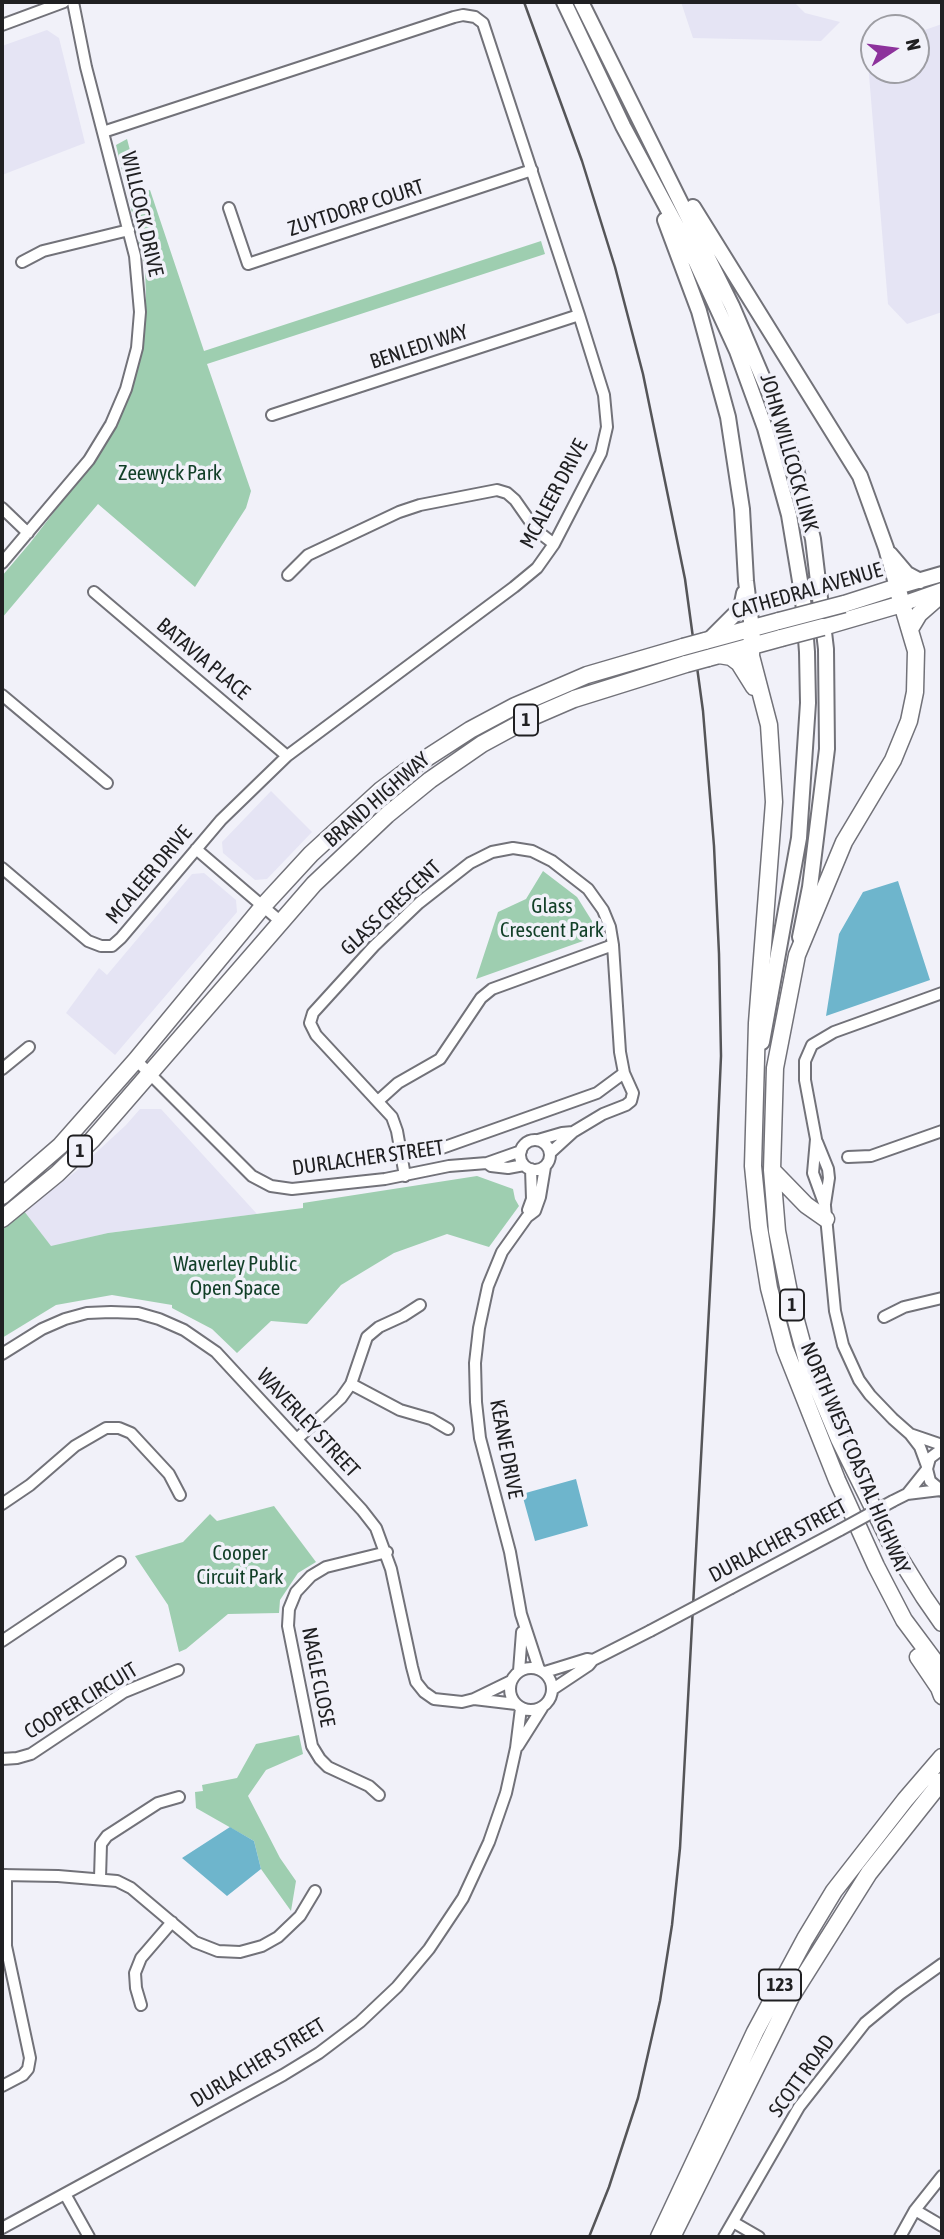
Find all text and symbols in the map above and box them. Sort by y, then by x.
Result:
north arrow [860,14,930,84]
text: N [902,37,925,53]
street label: WILLCOCK DRIVE [115,149,169,279]
street label: ZUYTDORP COURT [285,174,427,242]
street label: BENLEDI WAY [367,319,471,375]
street label: JOHN WILLCOCK LINK [754,371,824,535]
street label: MCALEER DRIVE [515,435,593,553]
park label: Zeewyck Park [118,460,222,486]
street label: CATHEDRAL AVENUE [729,557,885,625]
street label: BATAVIA PLACE [151,613,255,705]
road number: 1 [514,705,538,736]
street label: BRAND HIGHWAY [319,747,435,853]
street label: MCALEER DRIVE [101,821,197,929]
street label: GLASS CRESCENT [336,855,446,961]
park label: Glass Crescent Park [500,893,604,943]
road number: 1 [68,1135,92,1166]
street label: DURLACHER STREET [291,1135,445,1181]
park label: Waverley Public Open Space [173,1251,297,1301]
road number: 1 [780,1289,804,1320]
street label: NORTH WEST COASTAL HIGHWAY [795,1339,915,1577]
street label: WAVERLEY STREET [251,1363,365,1483]
street label: KEANE DRIVE [484,1397,528,1501]
street label: DURLACHER STREET [705,1494,851,1588]
park label: Cooper Circuit Park [196,1540,284,1590]
street label: NAGLE CLOSE [296,1625,340,1729]
street label: COOPER CIRCUIT [20,1657,142,1745]
road number: 123 [759,1969,801,2000]
street label: DURLACHER STREET [186,2013,330,2113]
street label: SCOTT ROAD [764,2030,840,2122]

